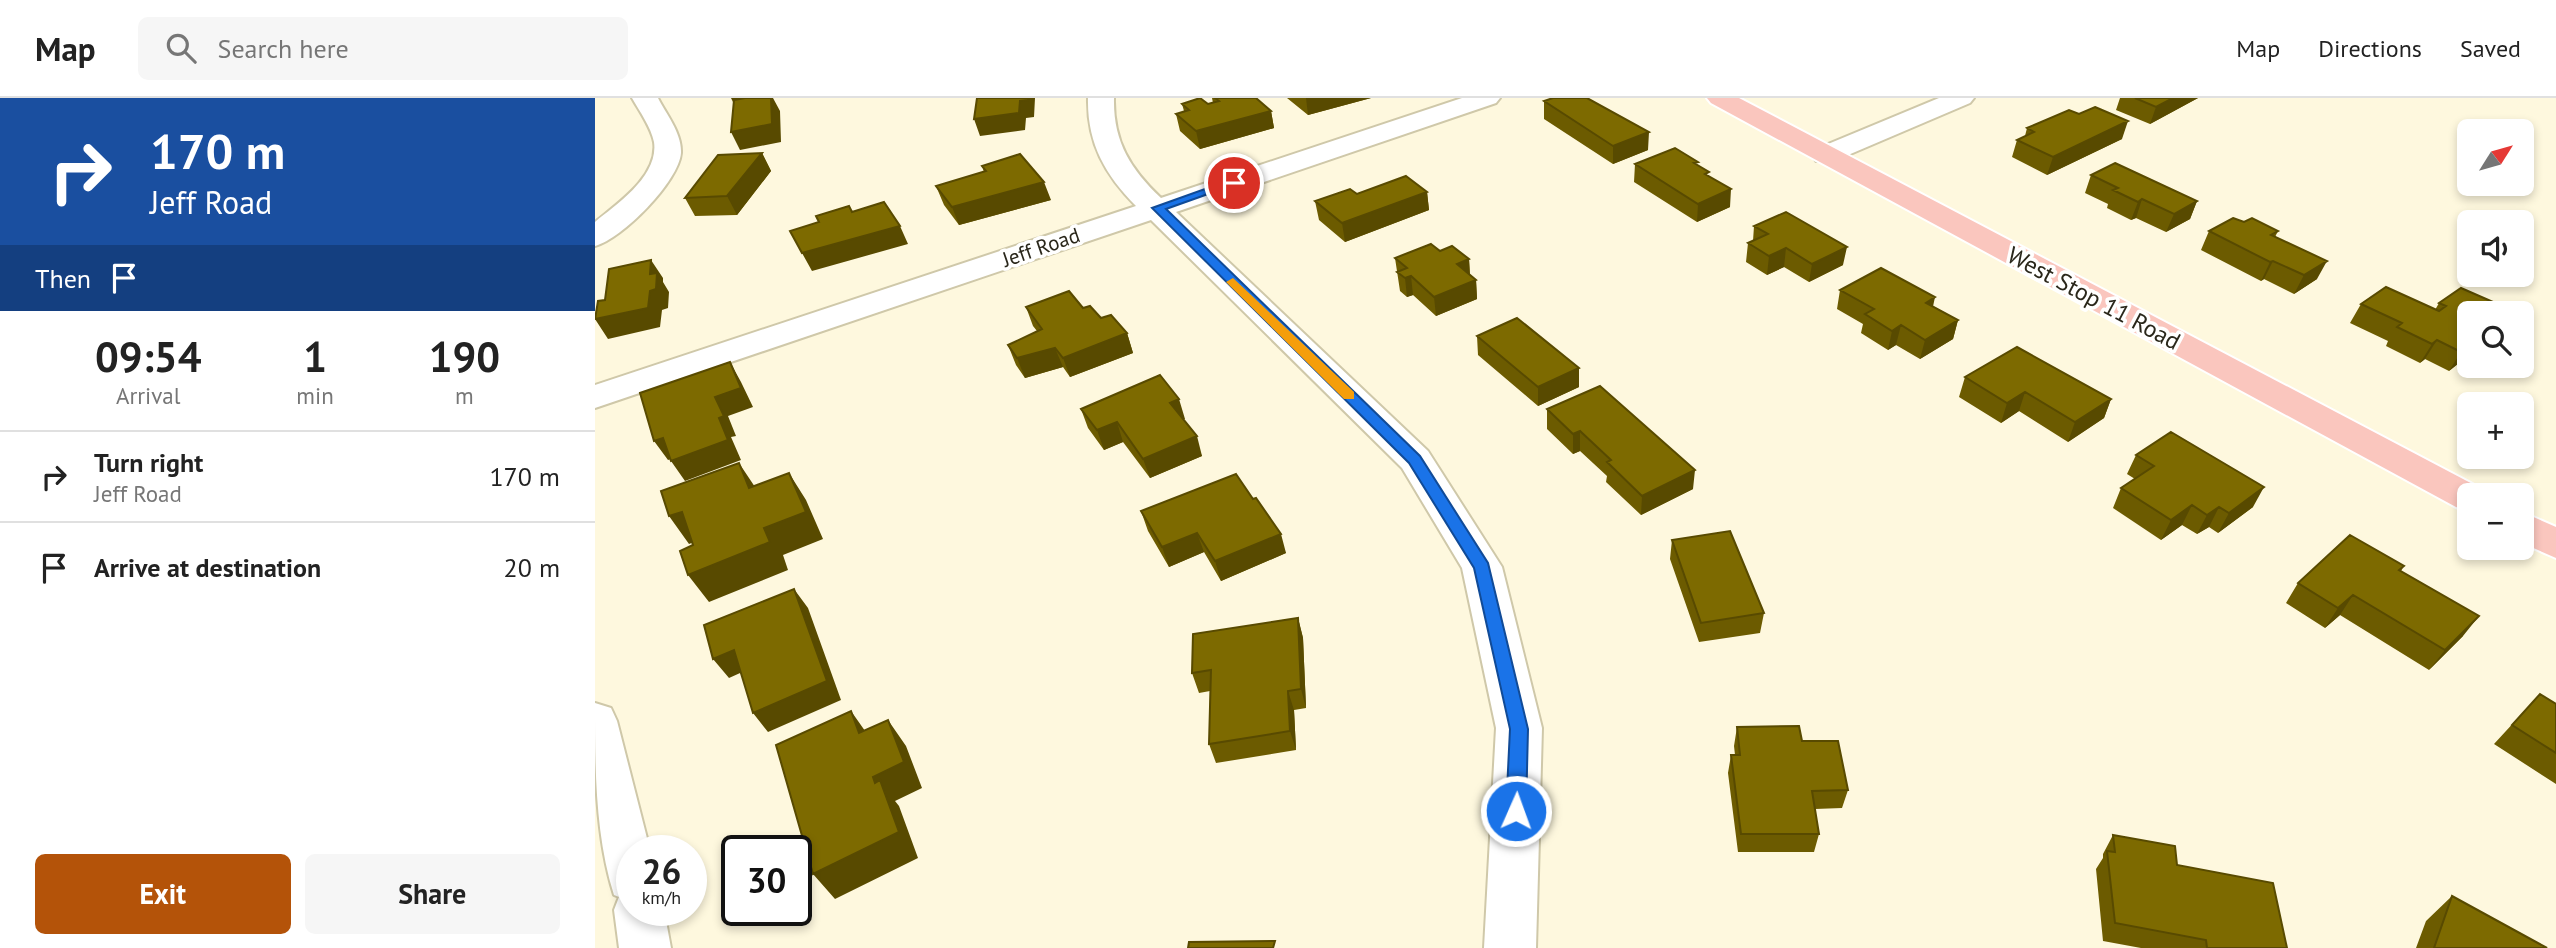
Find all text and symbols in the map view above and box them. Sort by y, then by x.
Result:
search box [138,17,628,80]
text: Map [35,27,96,70]
icon: search [162,29,200,67]
text: Search here [218,32,349,65]
text: Map [2236,33,2280,64]
text: Directions [2318,33,2422,64]
text: Saved [2460,33,2521,64]
text: 170 m [150,119,285,183]
north arrow [2457,119,2534,196]
map controls [2457,119,2534,560]
icon: right [35,126,126,217]
pin [1204,153,1264,213]
icon: arrive [1215,164,1253,202]
text: Jeff Road [150,181,272,223]
button: sound [2457,210,2534,287]
street label: Jeff Road [998,221,1083,273]
street label: West Stop 11 Road [2002,239,2186,357]
icon: arrive [105,259,143,297]
text: Then [35,262,91,295]
button: search [2457,301,2534,378]
text: 09:54 [95,329,201,384]
text: 1 [303,329,327,384]
text: 190 [429,329,500,384]
text: Arrival [116,381,180,410]
text: min [296,381,334,410]
text: m [455,381,474,410]
button: + [2457,392,2534,469]
text: Turn right [94,446,203,479]
icon: right [35,458,73,496]
text: 170 m [489,460,560,493]
text: Jeff Road [94,479,182,508]
button: − [2457,483,2534,560]
icon: arrive [35,549,73,587]
text: Arrive at destination [94,551,321,584]
text: 20 m [504,551,560,584]
position arrow [1479,774,1553,848]
speed limit sign: 30 [721,835,812,926]
text: 26 [642,848,681,894]
button: Exit [35,854,291,934]
button: Share [305,854,560,934]
text: km/h [642,886,681,909]

